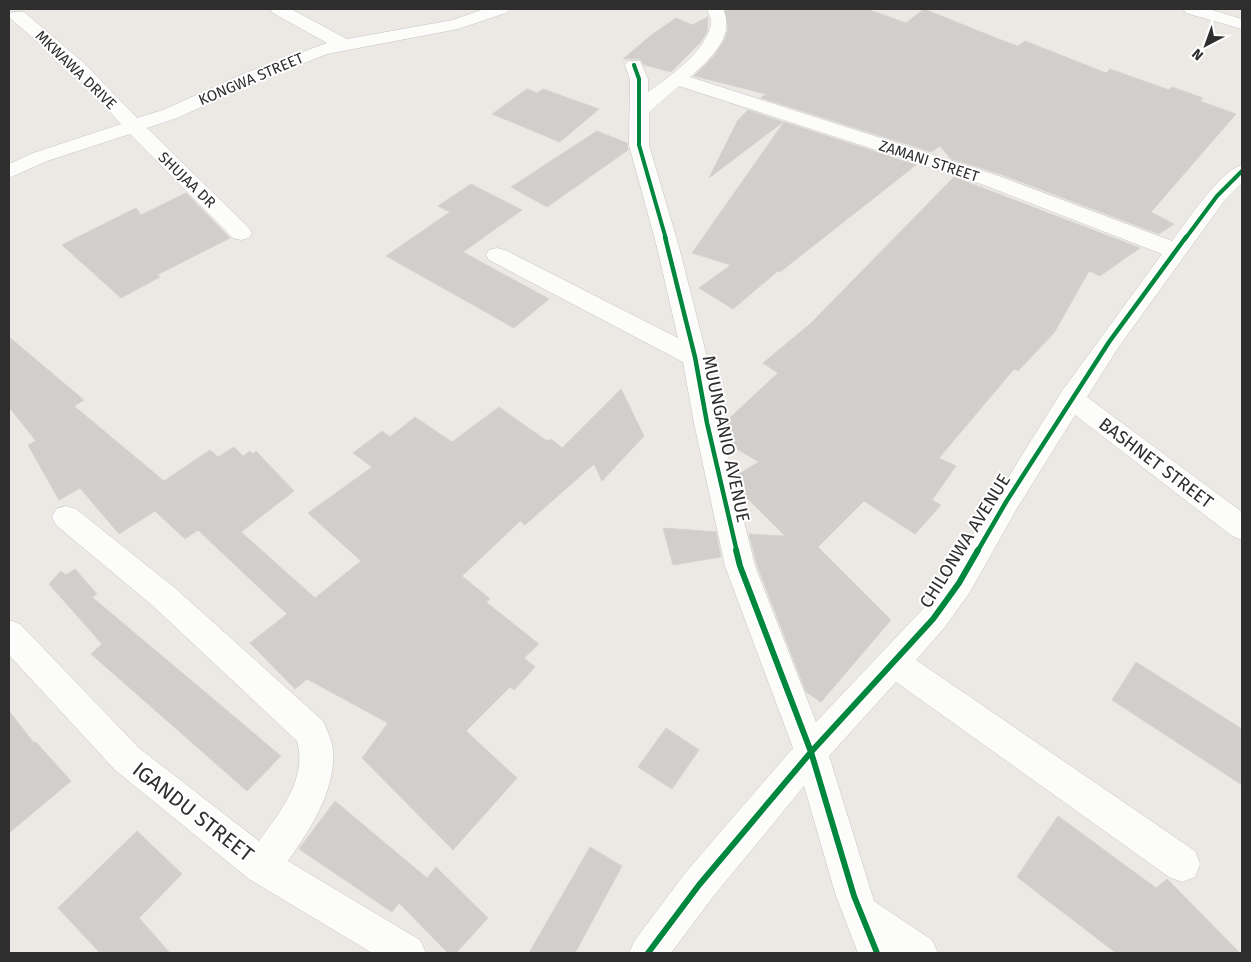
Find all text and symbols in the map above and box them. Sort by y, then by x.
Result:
north arrow [1181,20,1231,70]
street label: MKWAWA DRIVE [32,27,120,113]
text: N [1189,45,1207,64]
street label: KONGWA STREET [196,49,306,109]
street label: ZAMANI STREET [877,136,981,186]
street label: SHUJAA DR [155,148,219,212]
street label: MUUNGANIO AVENUE [698,353,754,525]
street label: BASHNET STREET [1095,413,1218,514]
street label: CHILONWA AVENUE [915,470,1015,612]
street label: IGANDU STREET [127,757,259,867]

